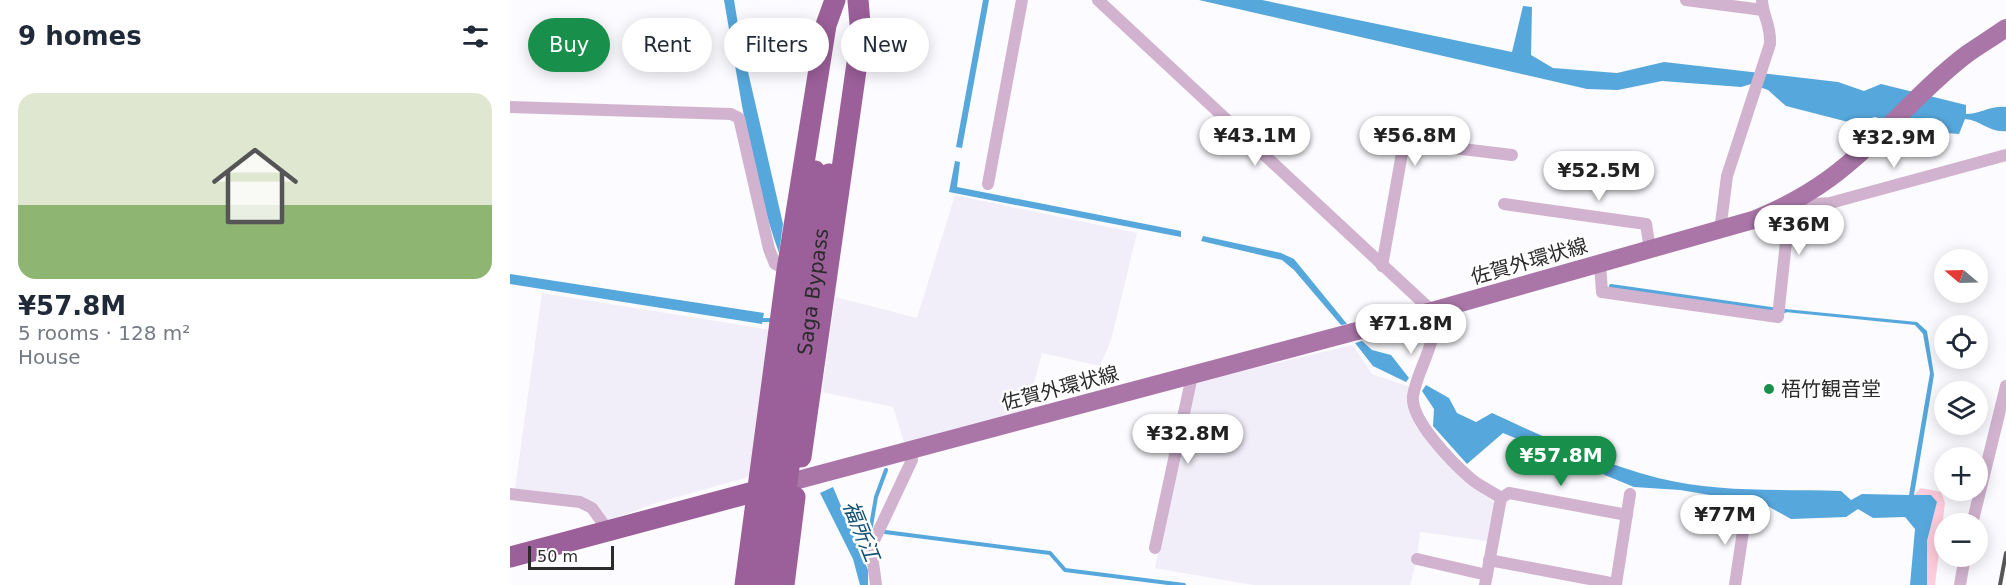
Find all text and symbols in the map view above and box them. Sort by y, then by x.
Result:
chip: Buy [528,18,610,72]
chip: Rent [622,18,712,72]
chip: Filters [724,18,829,72]
chip: New [841,18,929,72]
icon: filters [459,20,492,53]
text: 9 homes [18,21,142,51]
pin: ¥43.1M [1206,116,1304,167]
pin: ¥56.8M [1366,116,1464,167]
pin: ¥32.9M [1845,118,1943,169]
text: ¥43.1M [1213,123,1297,147]
text: ¥56.8M [1373,123,1457,147]
text: ¥32.9M [1852,125,1936,149]
icon: home [201,132,309,240]
pin: ¥52.5M [1550,151,1648,202]
text: ¥52.5M [1557,158,1641,182]
pin: ¥36M [1763,205,1835,256]
text: ¥36M [1768,212,1830,236]
street label: Saga Bypass [792,227,833,357]
street label: 佐賀外環状線 [1468,233,1590,289]
north arrow [1934,249,1988,303]
map controls [1934,249,1988,567]
text: ¥57.8M [18,291,126,321]
pin: ¥71.8M [1362,304,1460,355]
text: ¥71.8M [1369,311,1453,335]
button: locate [1934,315,1988,369]
text: 5 rooms · 128 m² [18,321,190,345]
text: House [18,345,81,369]
street label: 佐賀外環状線 [999,361,1121,415]
place label: 梧竹観音堂 [1781,377,1881,401]
button: layers [1934,381,1988,435]
marker: 梧竹観音堂 [1762,382,1776,396]
pin: ¥32.8M [1139,414,1237,465]
text: ¥32.8M [1146,421,1230,445]
pin: ¥57.8M [1512,436,1610,487]
text: ¥57.8M [1519,443,1603,467]
button: + [1934,447,1988,501]
pin: ¥77M [1689,495,1761,546]
water label: 福所江 [838,497,885,567]
text: ¥77M [1694,502,1756,526]
button: − [1934,513,1988,567]
scale bar [528,543,614,570]
text: 50 m [537,547,578,566]

